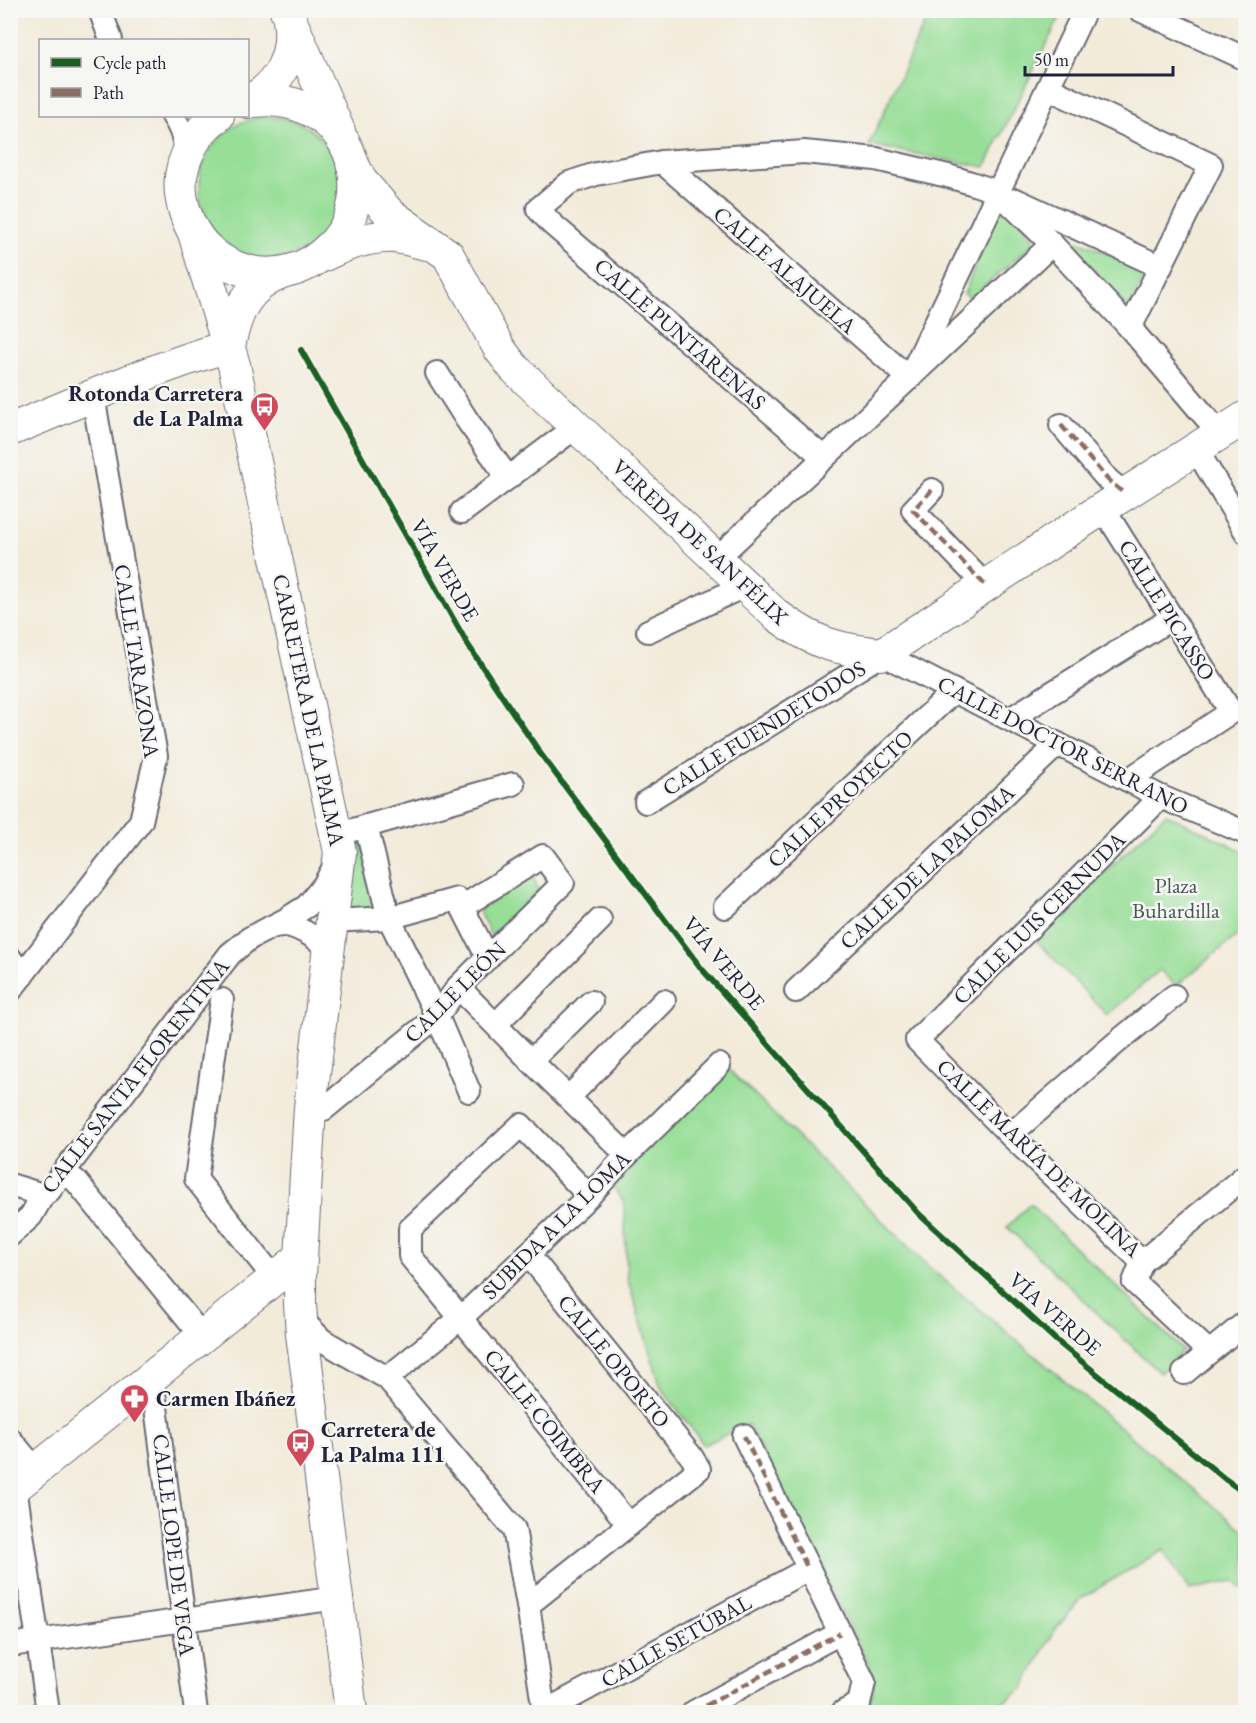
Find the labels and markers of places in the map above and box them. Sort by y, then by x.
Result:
place label: Rotonda Carretera de La Palma [68,379,243,433]
bus stop icon: Rotonda Carretera de La Palma [248,390,280,432]
pharmacy icon: Carmen Ibáñez [119,1382,151,1424]
place label: Carmen Ibáñez [156,1384,296,1413]
place label: Carretera de La Palma 111 [321,1415,445,1469]
bus stop icon: Carretera de La Palma 111 [284,1426,316,1468]

